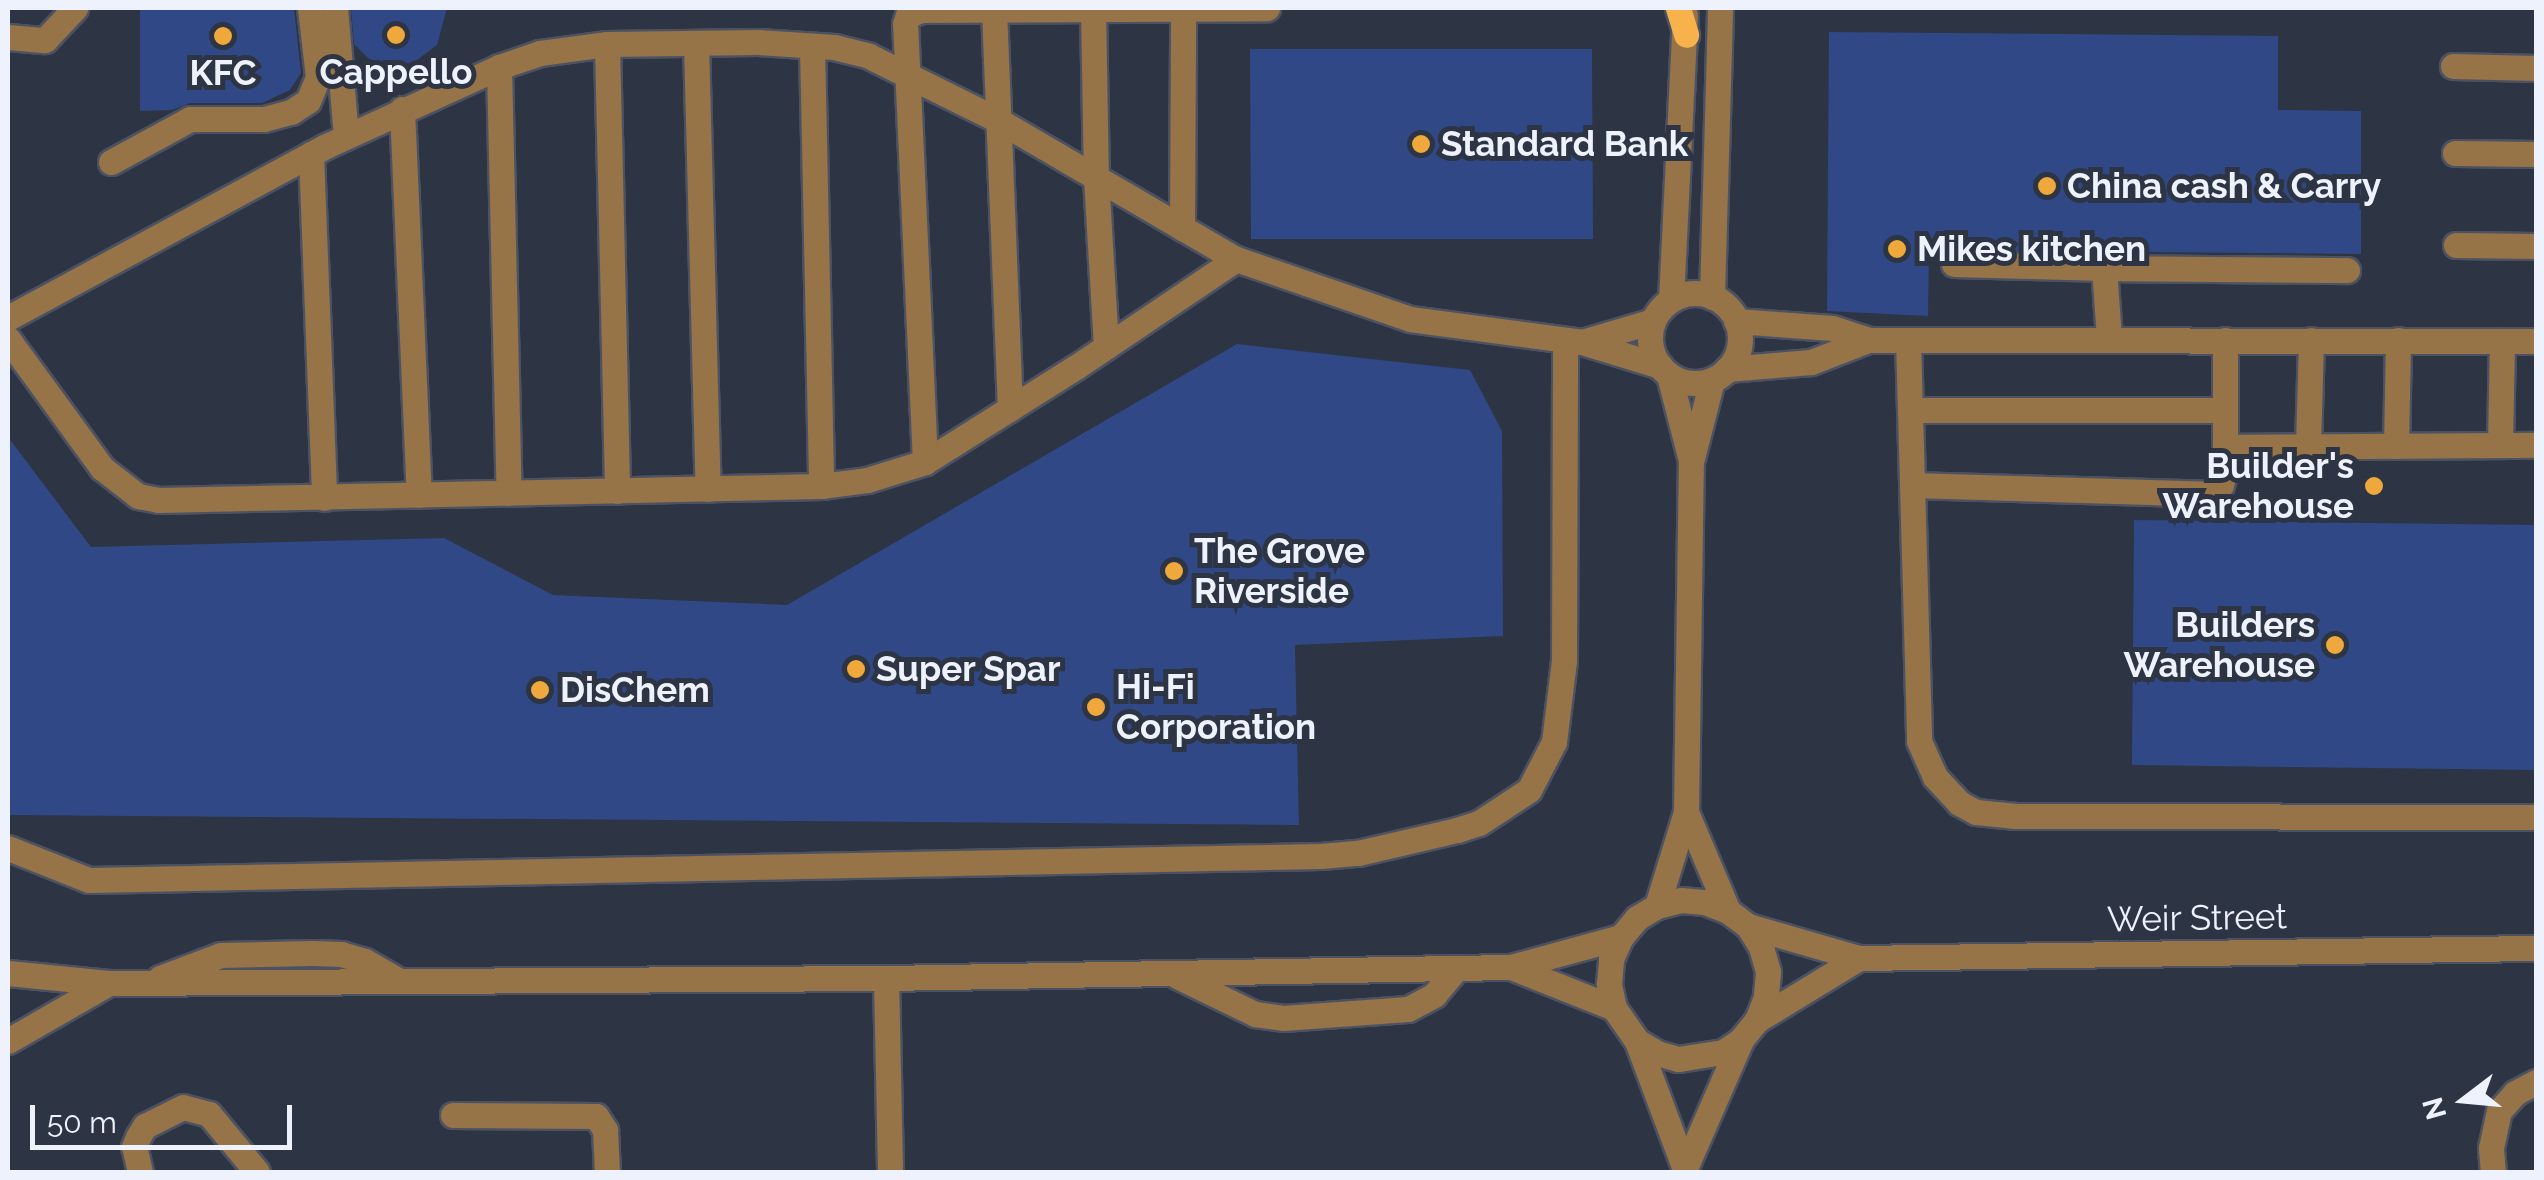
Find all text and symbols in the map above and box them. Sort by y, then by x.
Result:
marker: Cappello [385,24,407,46]
marker: KFC [212,25,234,47]
place label: Cappello [320,51,472,93]
place label: KFC [189,52,257,94]
place label: Standard Bank [1441,123,1688,165]
marker: Standard Bank [1410,133,1432,155]
place label: China cash & Carry [2067,165,2381,207]
marker: China cash & Carry [2036,175,2058,197]
place label: Mikes kitchen [1917,228,2146,270]
marker: Mikes kitchen [1886,238,1908,260]
place label: Builder's Warehouse [2163,445,2354,527]
marker: Builder's Warehouse [2363,475,2385,497]
place label: The Grove Riverside [1194,530,1365,612]
marker: The Grove Riverside [1163,560,1185,582]
place label: Builders Warehouse [2124,604,2315,686]
marker: Builders Warehouse [2324,634,2346,656]
place label: Super Spar [876,648,1061,690]
marker: Super Spar [845,658,867,680]
place label: Hi-Fi Corporation [1116,666,1316,748]
place label: DisChem [560,669,710,711]
marker: DisChem [529,679,551,701]
marker: Hi-Fi Corporation [1085,696,1107,718]
street label: Weir Street [2106,895,2288,941]
north arrow [2414,1050,2514,1150]
scale bar [35,1085,298,1147]
text: N [2416,1094,2453,1123]
text: 50 m [47,1105,117,1140]

